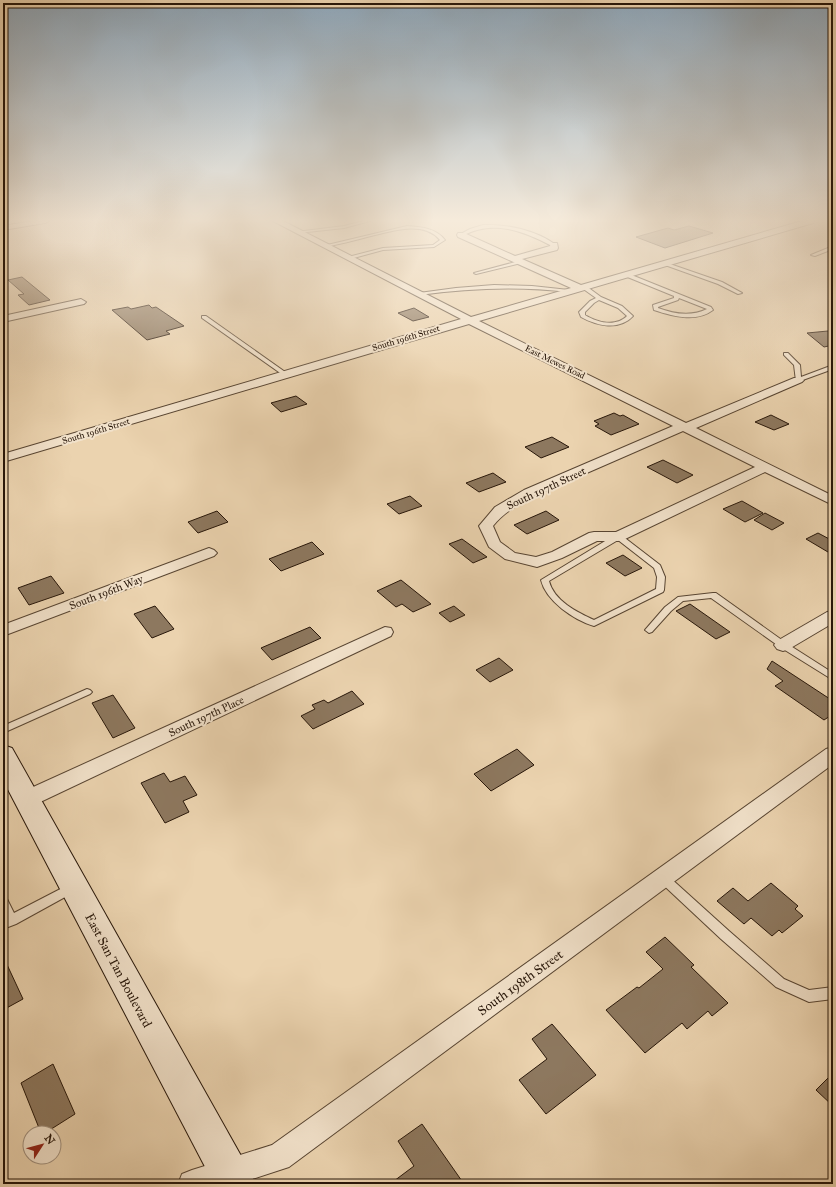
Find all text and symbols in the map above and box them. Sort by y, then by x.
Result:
street label: South 196th Street [371,322,442,353]
street label: East Mewes Road [523,342,588,381]
street label: South 196th Street [61,415,132,446]
street label: South 197th Street [505,464,588,513]
street label: South 196th Way [67,572,146,613]
street label: South 197th Place [166,693,246,740]
street label: East San Tan Boulevard [81,911,155,1031]
street label: South 198th Street [475,946,567,1019]
north arrow [22,1125,62,1165]
text: N [42,1132,58,1148]

